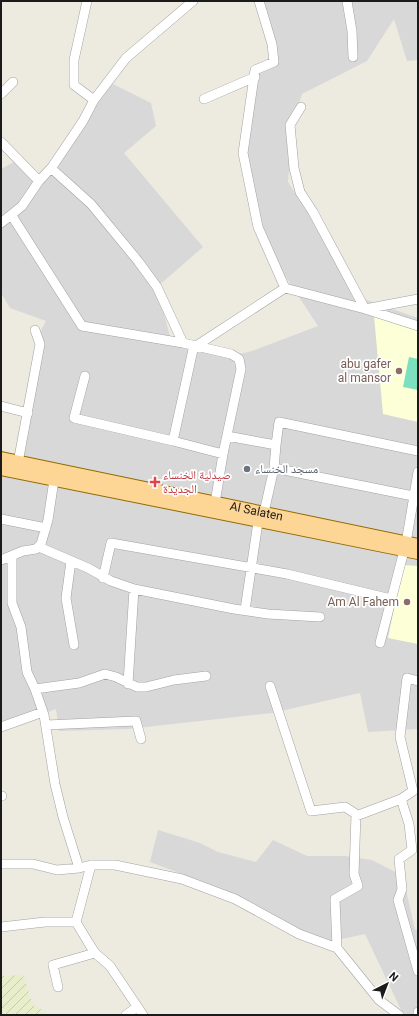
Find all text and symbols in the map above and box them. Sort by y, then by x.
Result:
place label: abu gafer al mansor [338,357,391,385]
marker: abu gafer al mansor [394,366,404,376]
place label: مسجد الخنساء [255,462,318,476]
marker: مسجد الخنساء [242,464,252,474]
place label: صيدلية الخنساء الجديدة [163,468,231,496]
marker: صيدلية الخنساء الجديدة [150,477,160,487]
street label: Al Salaten [229,499,284,524]
place label: Am Al Fahem [327,595,399,609]
marker: Am Al Fahem [402,597,412,607]
north arrow [367,964,407,1004]
text: N [386,970,401,985]

